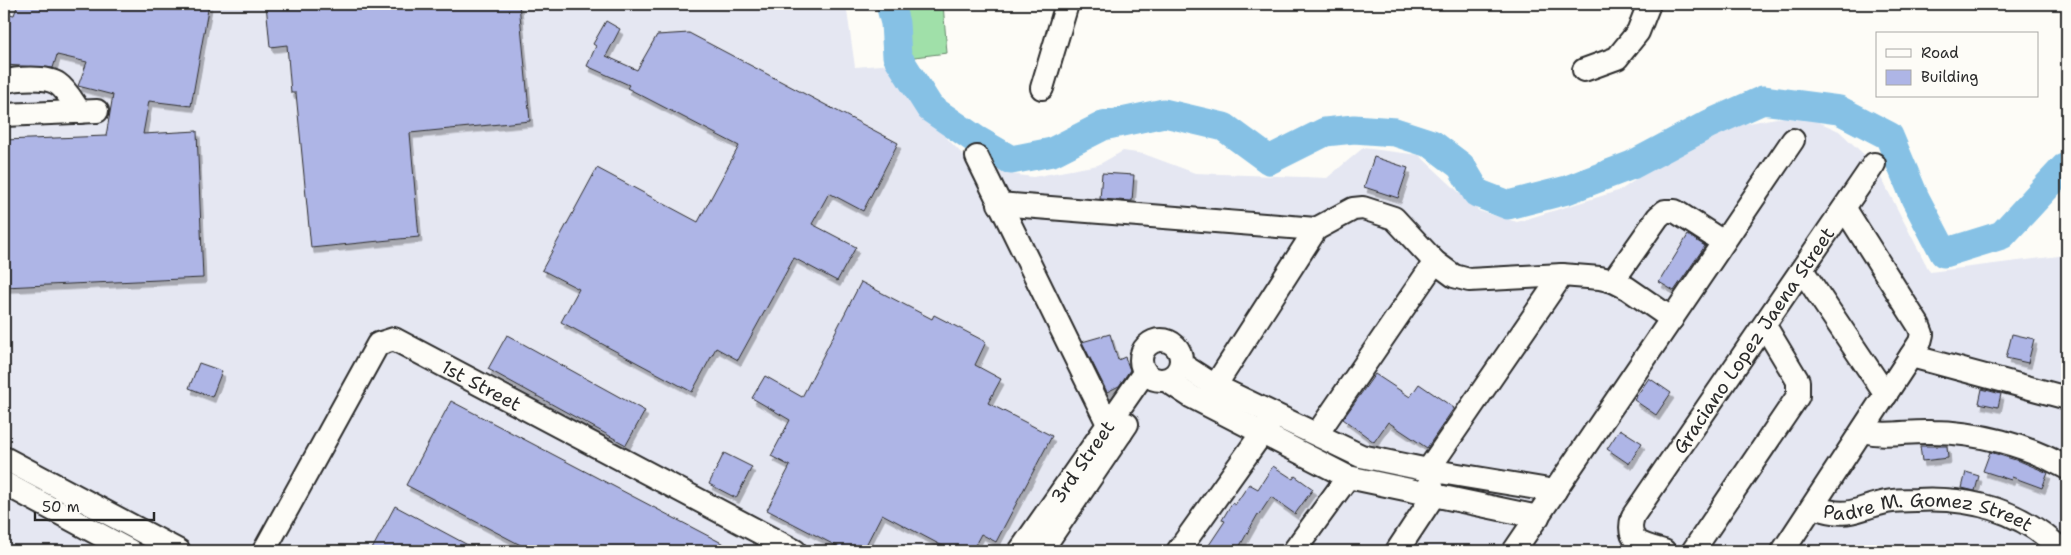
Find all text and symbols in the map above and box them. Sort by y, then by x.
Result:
legend [1876,32,2038,98]
text: Road [1921,43,1959,63]
text: Building [1921,67,1978,87]
street label: Graciano Lopez Jaena Street [1667,222,1840,458]
street label: 1st Street [437,354,526,417]
street label: 3rd Street [1045,415,1120,508]
street label: Padre M. Gomez Street [1821,487,2038,537]
scale bar [35,490,154,522]
text: 50 m [42,497,80,517]

